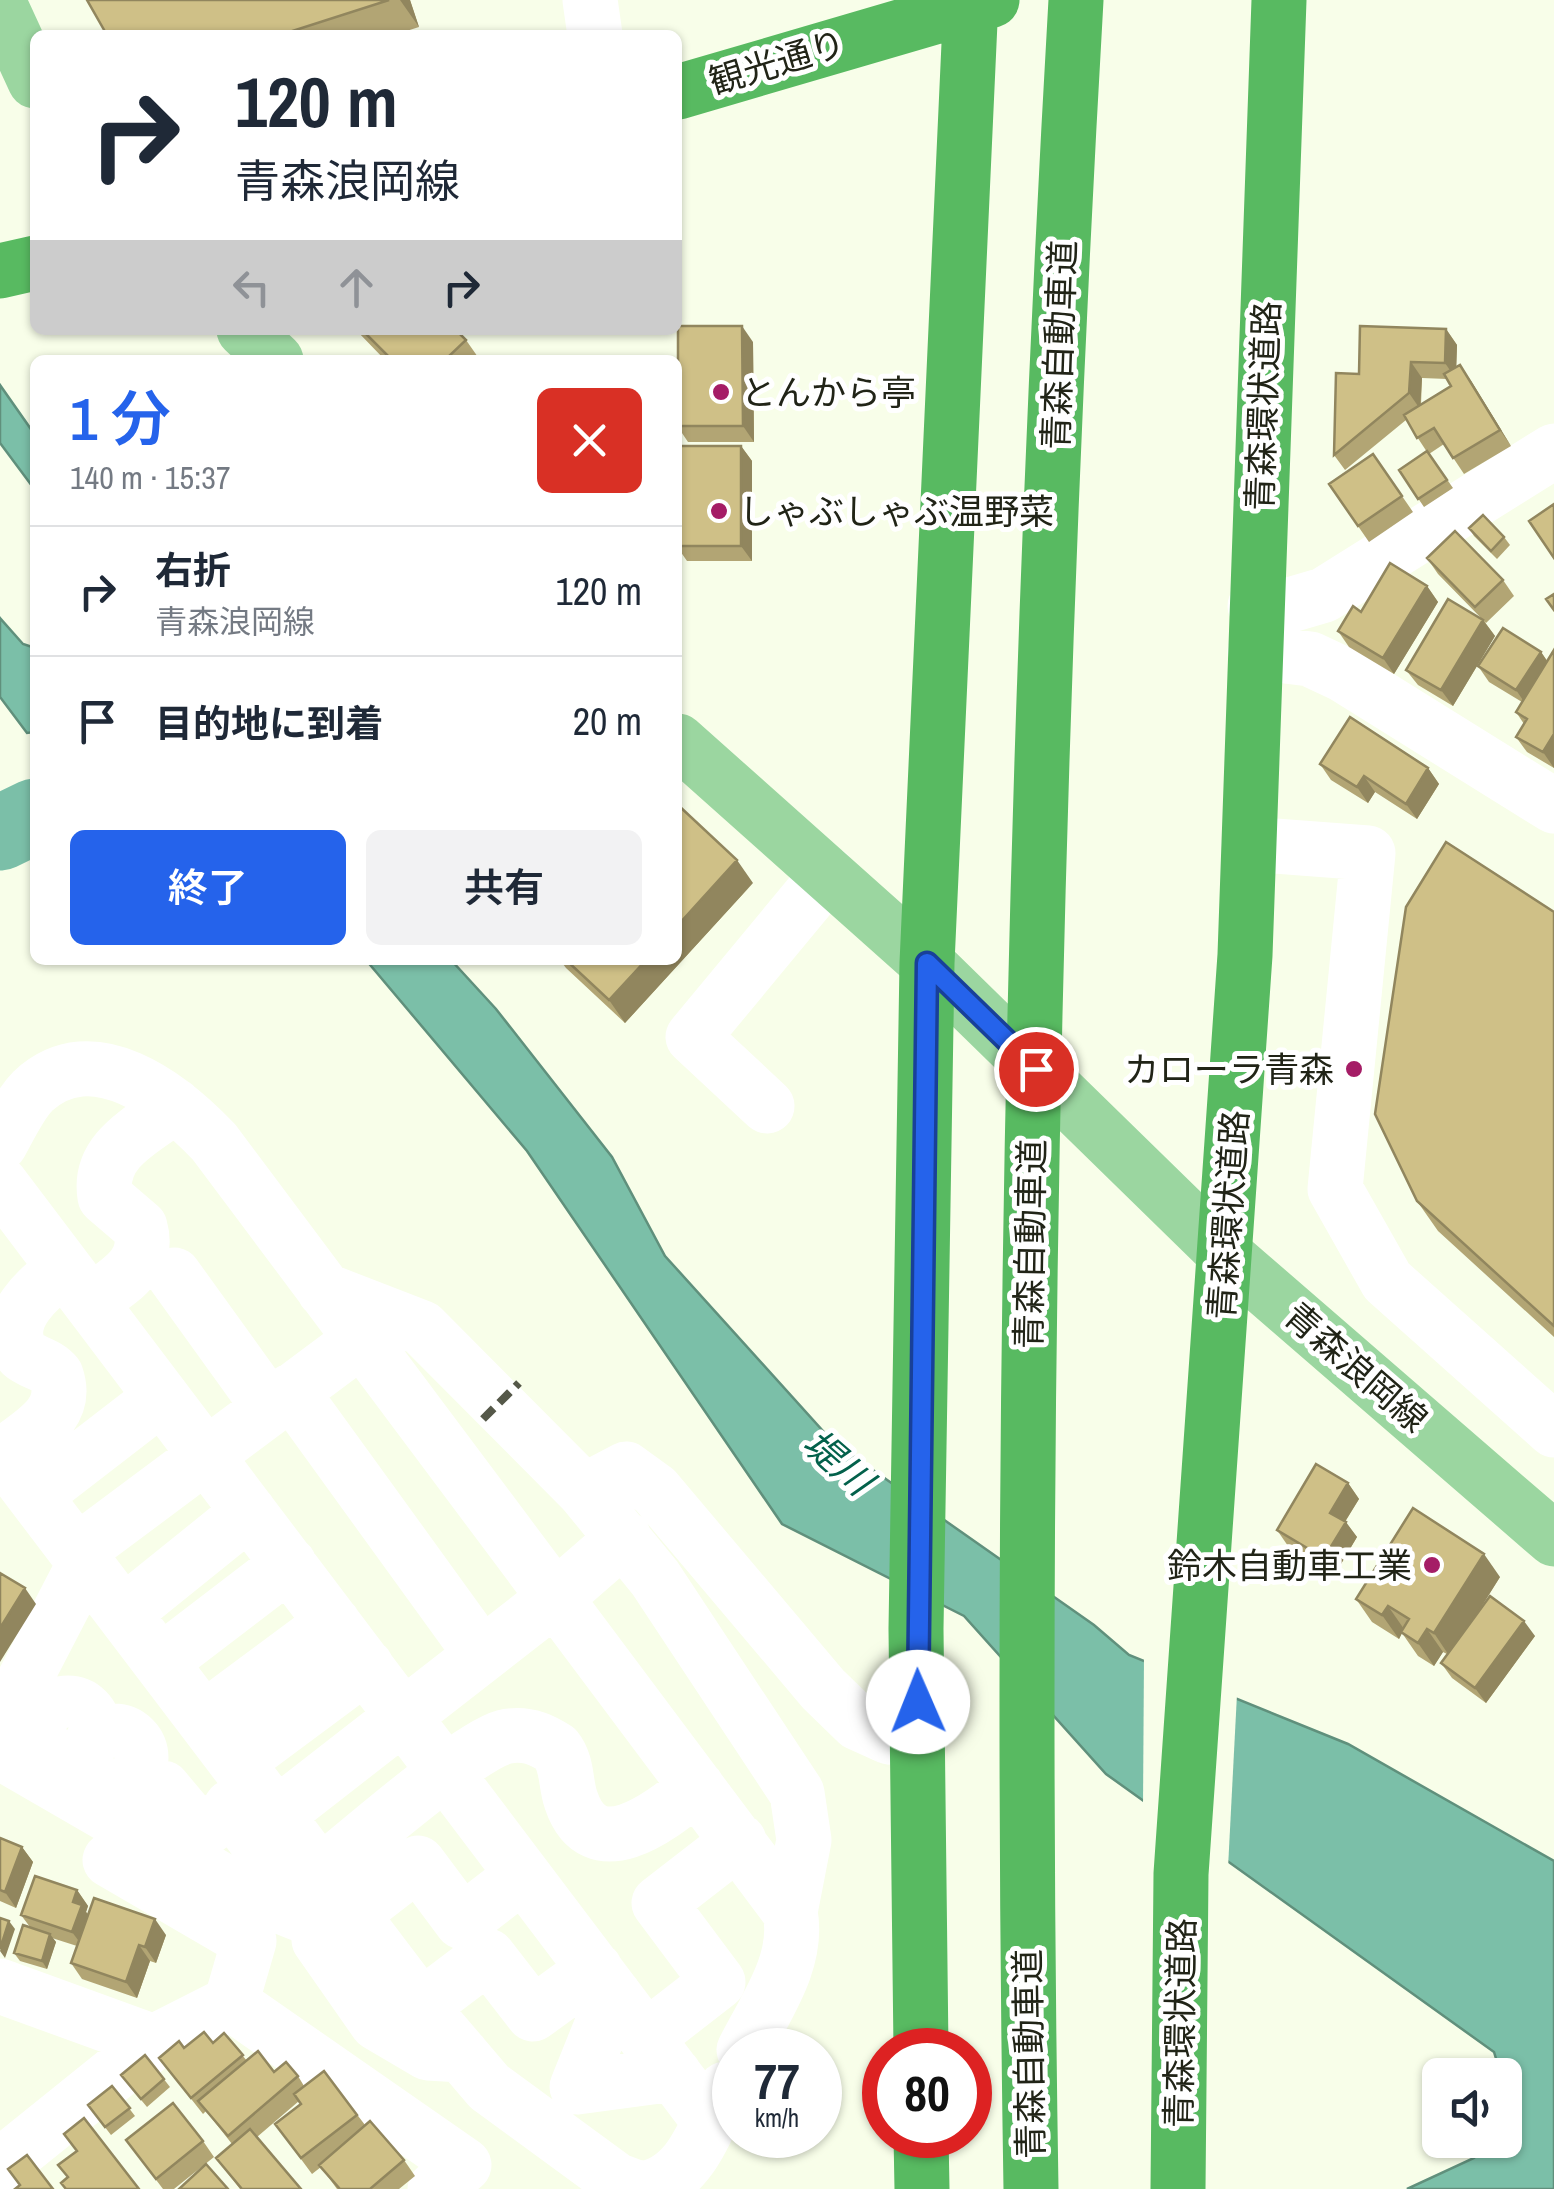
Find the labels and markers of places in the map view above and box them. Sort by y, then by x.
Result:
place label: とんから亭 [741,369,916,416]
marker: とんから亭 [710,381,732,403]
place label: しゃぶしゃぶ温野菜 [739,488,1054,535]
marker: しゃぶしゃぶ温野菜 [708,500,730,522]
pin [994,1027,1079,1112]
place label: カローラ青森 [1124,1046,1334,1093]
marker: カローラ青森 [1343,1058,1365,1080]
place label: 鈴木自動車工業 [1167,1542,1412,1589]
marker: 鈴木自動車工業 [1421,1554,1443,1576]

